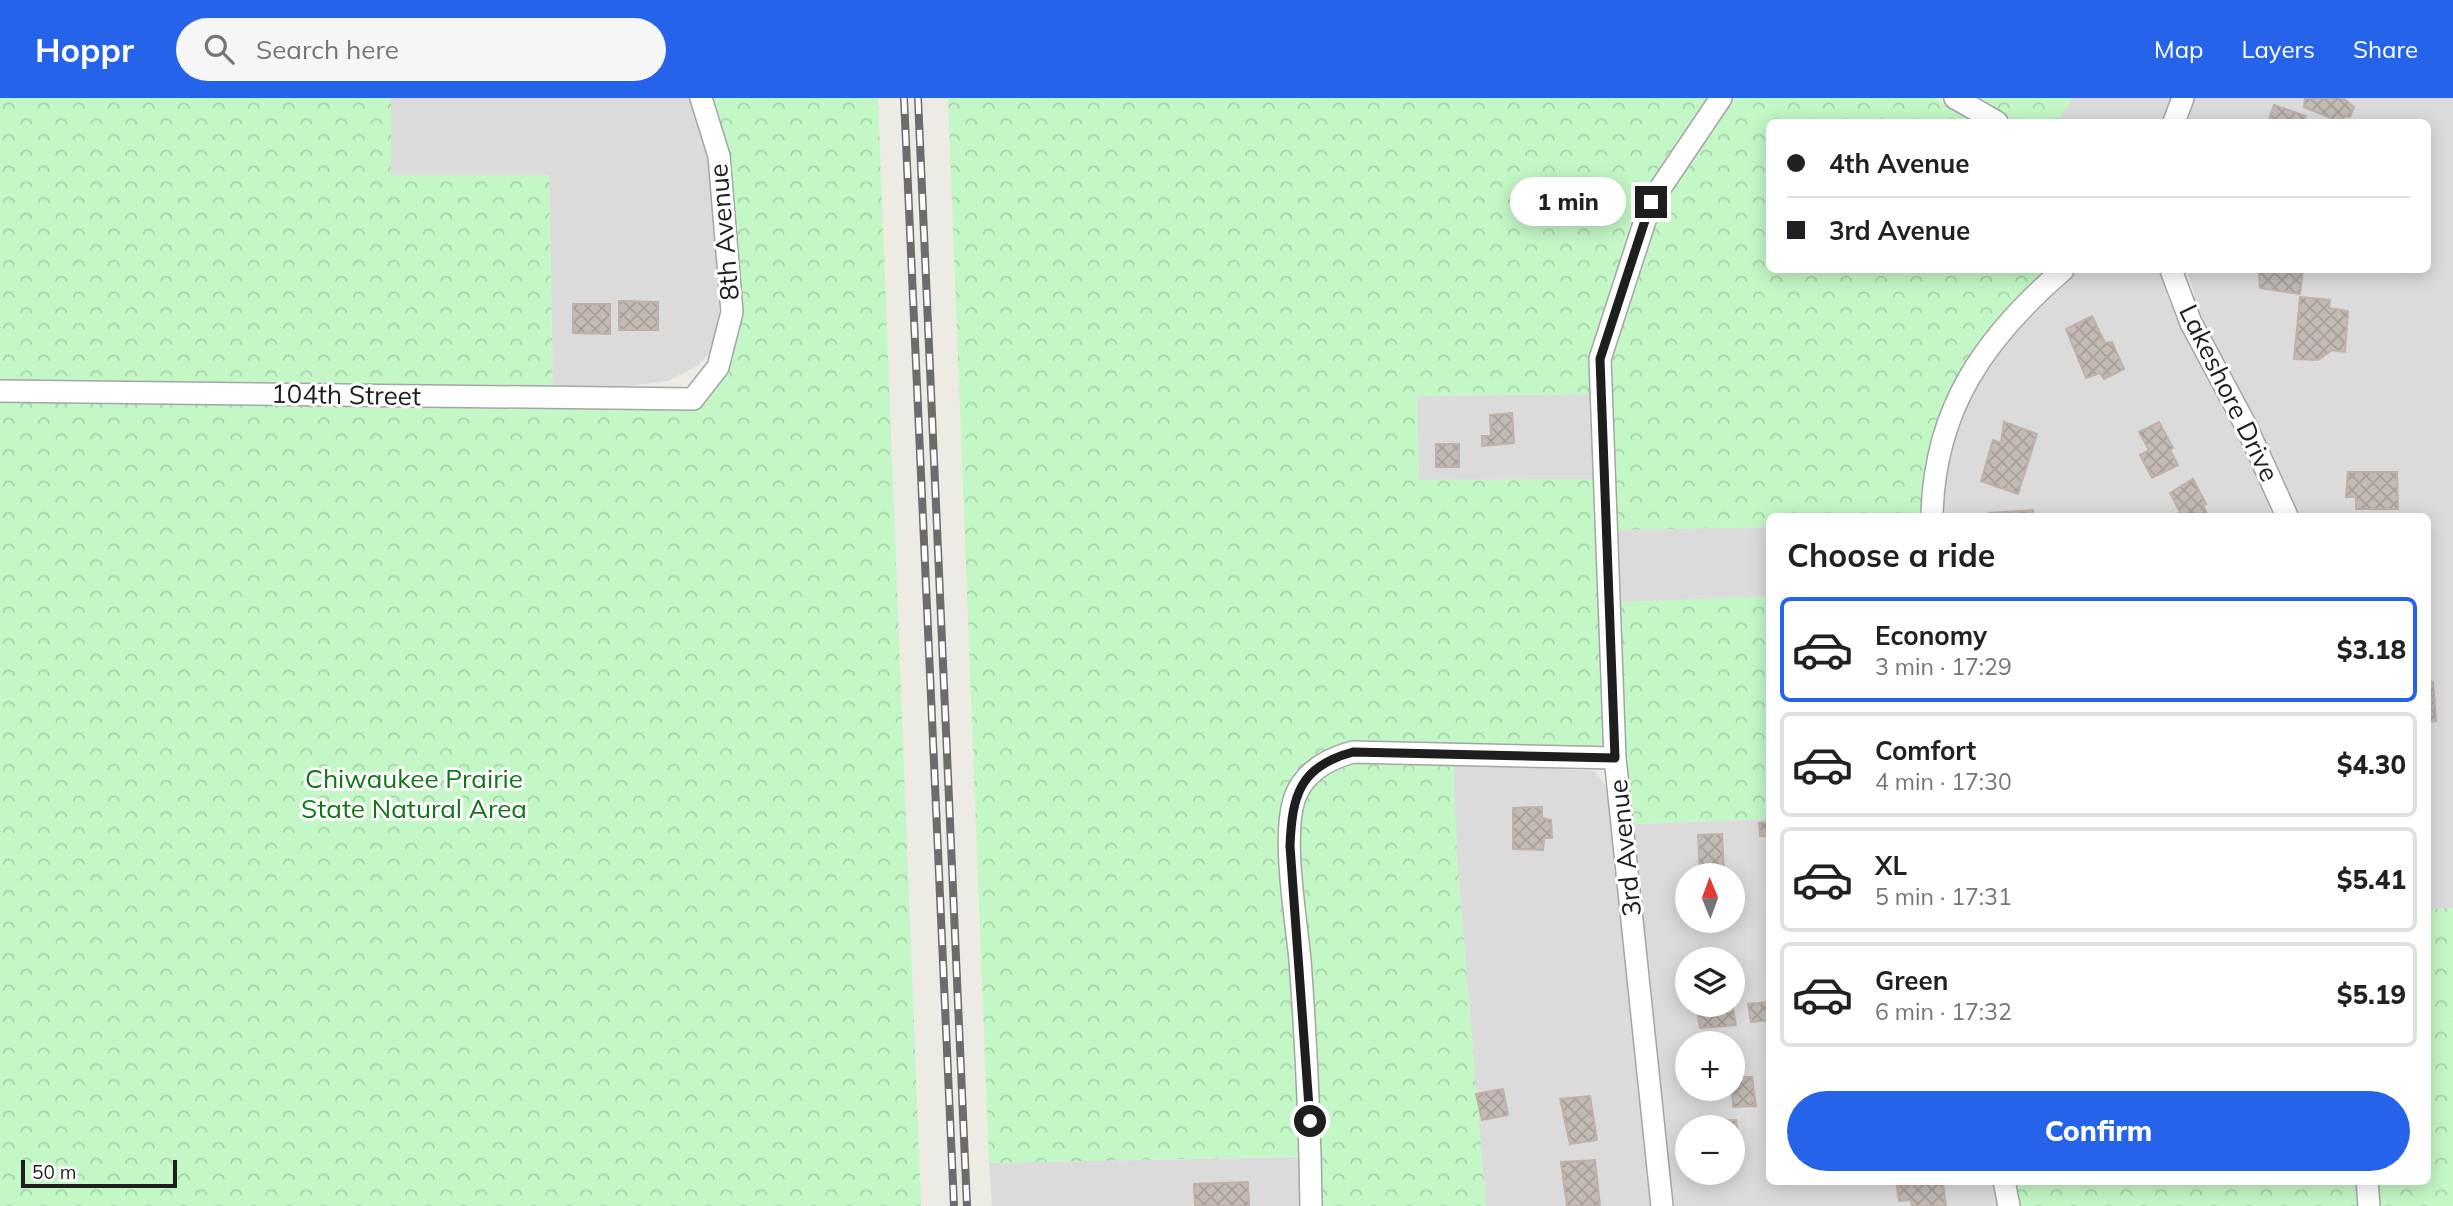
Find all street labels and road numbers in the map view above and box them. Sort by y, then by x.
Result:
street label: 8th Avenue [701,162,746,302]
street label: Lakeshore Drive [2172,299,2287,487]
street label: 104th Street [271,377,421,412]
street label: 3rd Avenue [1601,778,1648,918]

